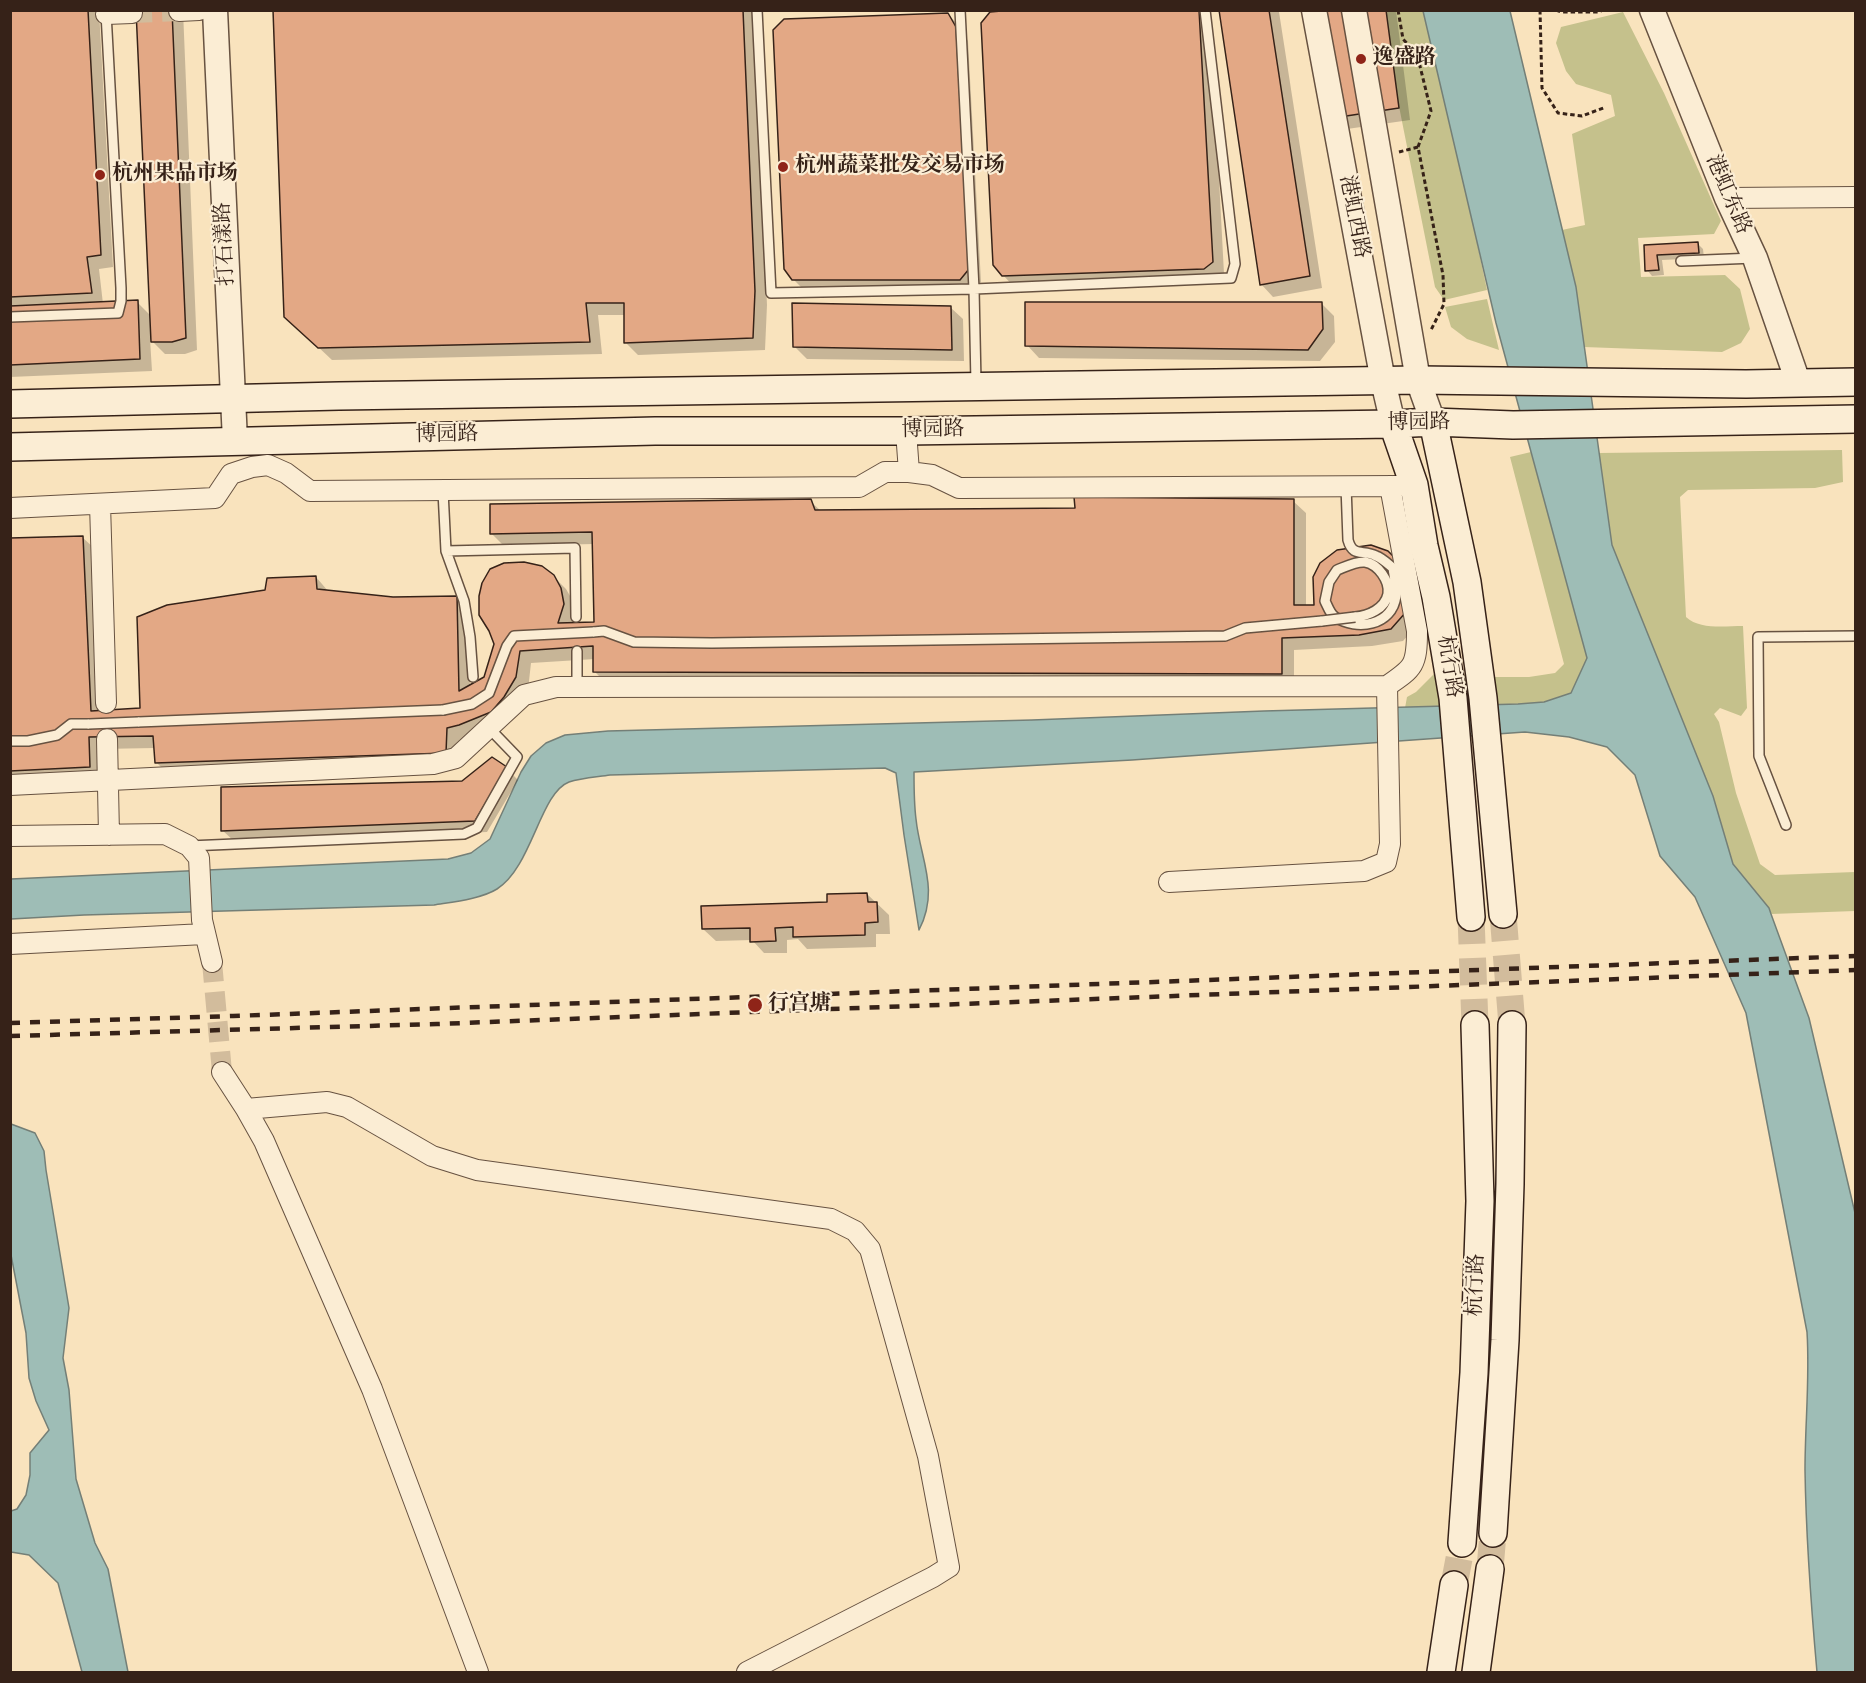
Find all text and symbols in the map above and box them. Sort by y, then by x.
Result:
place label: 逸盛路 [1373,46,1436,72]
marker: 逸盛路 [1354,52,1368,66]
street label: 港虹东路 [1699,151,1755,239]
place label: 杭州蔬菜批发交易市场 [795,154,1005,180]
marker: 杭州蔬菜批发交易市场 [776,160,790,174]
place label: 杭州果品市场 [112,162,238,188]
marker: 杭州果品市场 [93,168,107,182]
street label: 港虹西路 [1333,173,1373,261]
street label: 打石漾路 [211,201,241,287]
street label: 博园路 [1387,411,1451,437]
street label: 博园路 [901,418,965,444]
street label: 博园路 [415,423,479,449]
street label: 杭行路 [1431,634,1465,700]
place label: 行宫塘 [768,992,831,1018]
marker: 行宫塘 [746,996,764,1014]
street label: 杭行路 [1463,1253,1491,1317]

